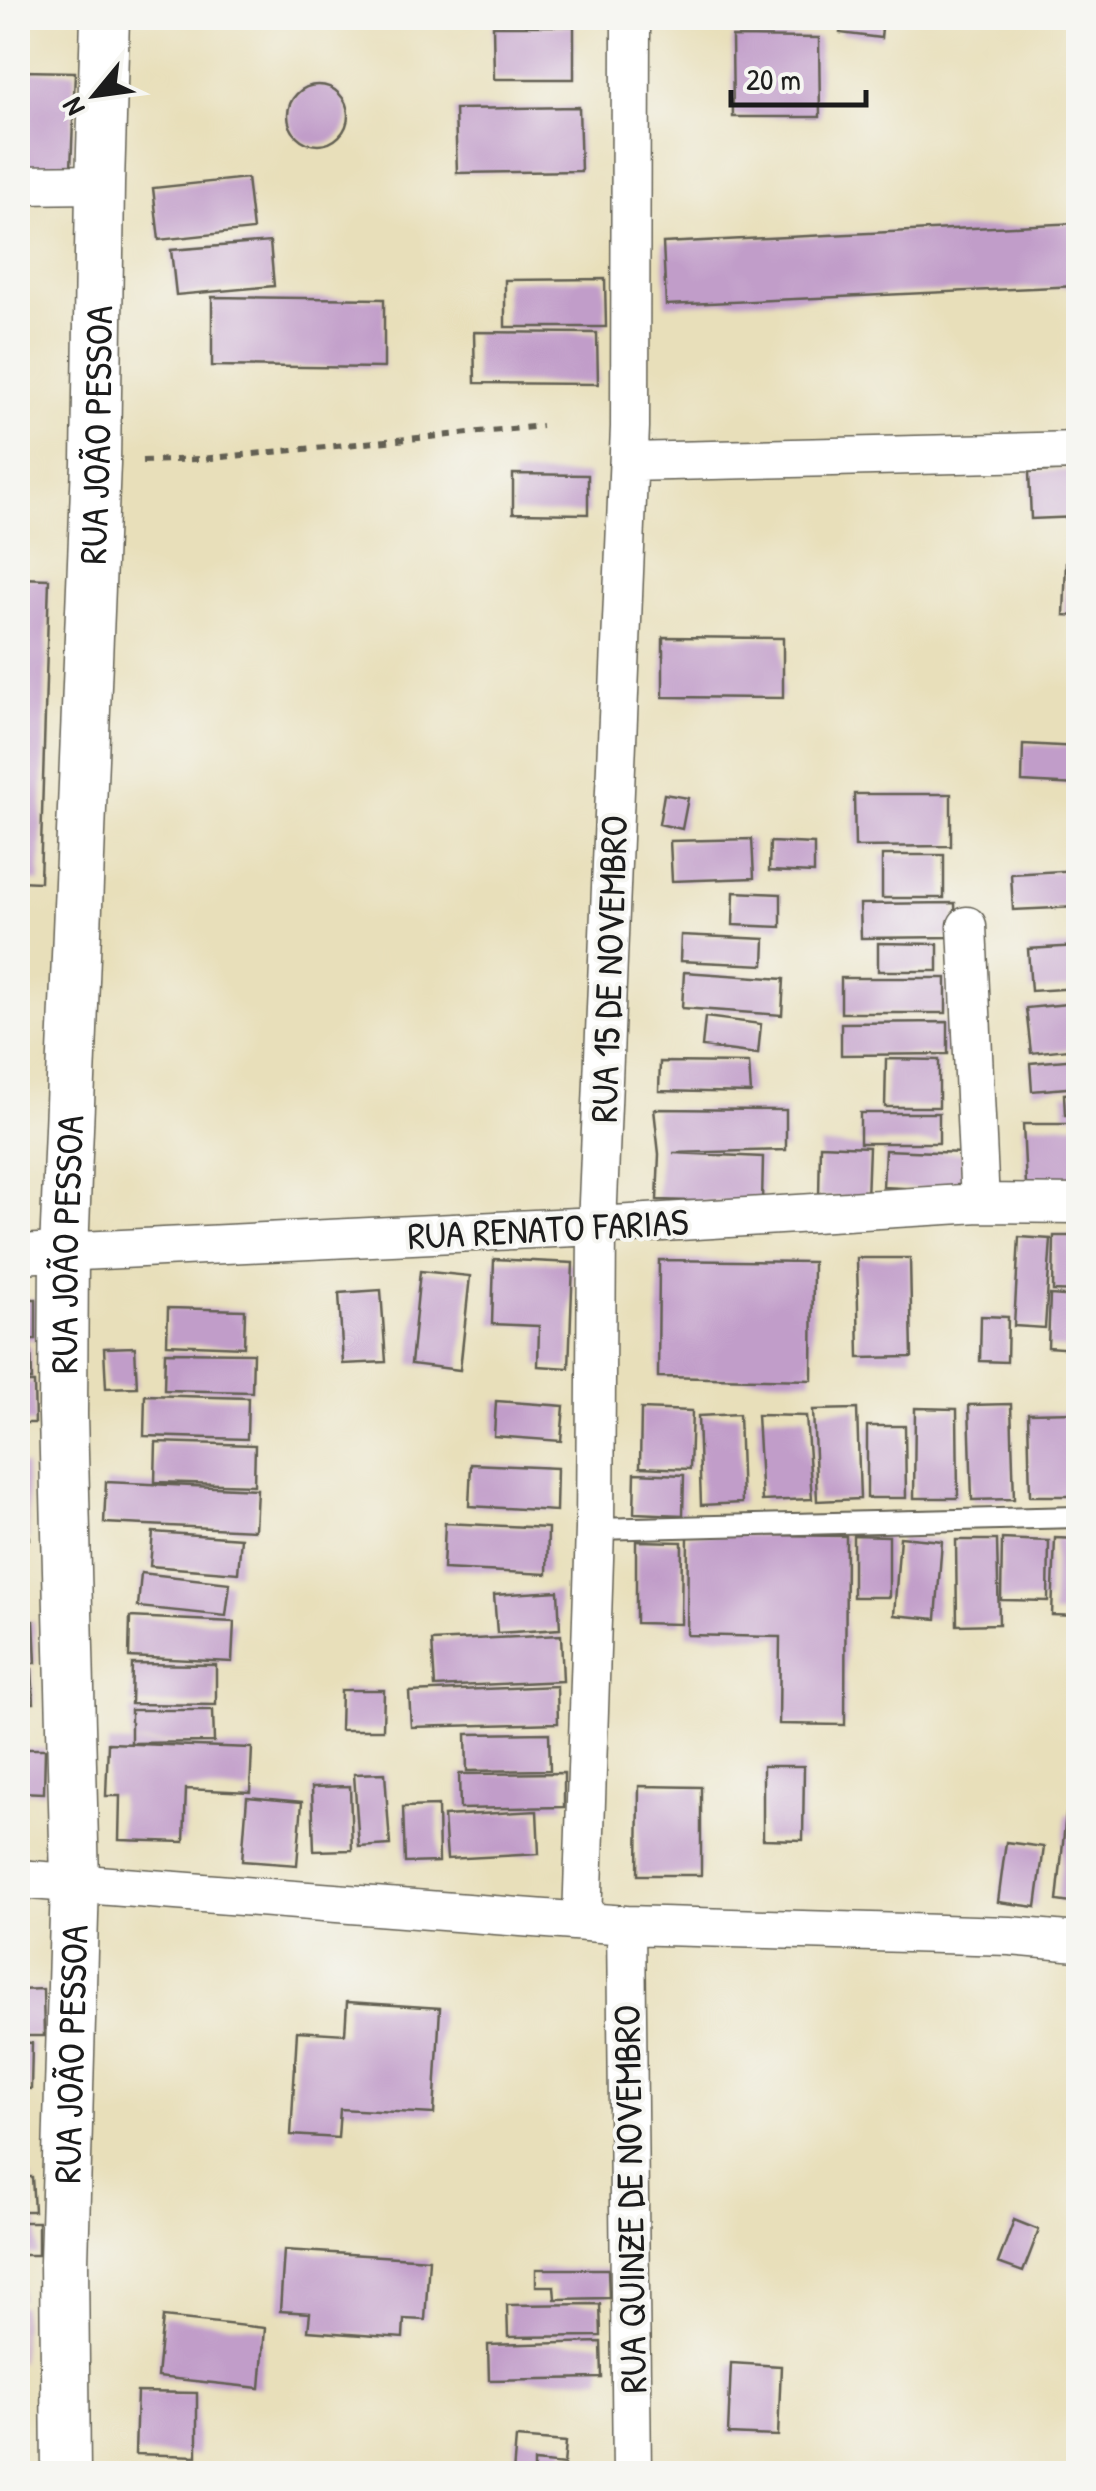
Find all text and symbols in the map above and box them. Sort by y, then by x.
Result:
north arrow [45,45,145,145]
scale bar [731,45,866,107]
text: 20 m [746,59,801,99]
text: N [53,91,93,123]
street label: RUA JOÃO PESSOA [66,305,124,565]
street label: RUA 15 DE NOVEMBRO [577,814,639,1124]
street label: RUA JOÃO PESSOA [37,1114,96,1374]
street label: RUA RENATO FARIAS [406,1195,690,1261]
street label: RUA JOÃO PESSOA [40,1924,100,2184]
street label: RUA QUINZE DE NOVEMBRO [600,2004,658,2394]

